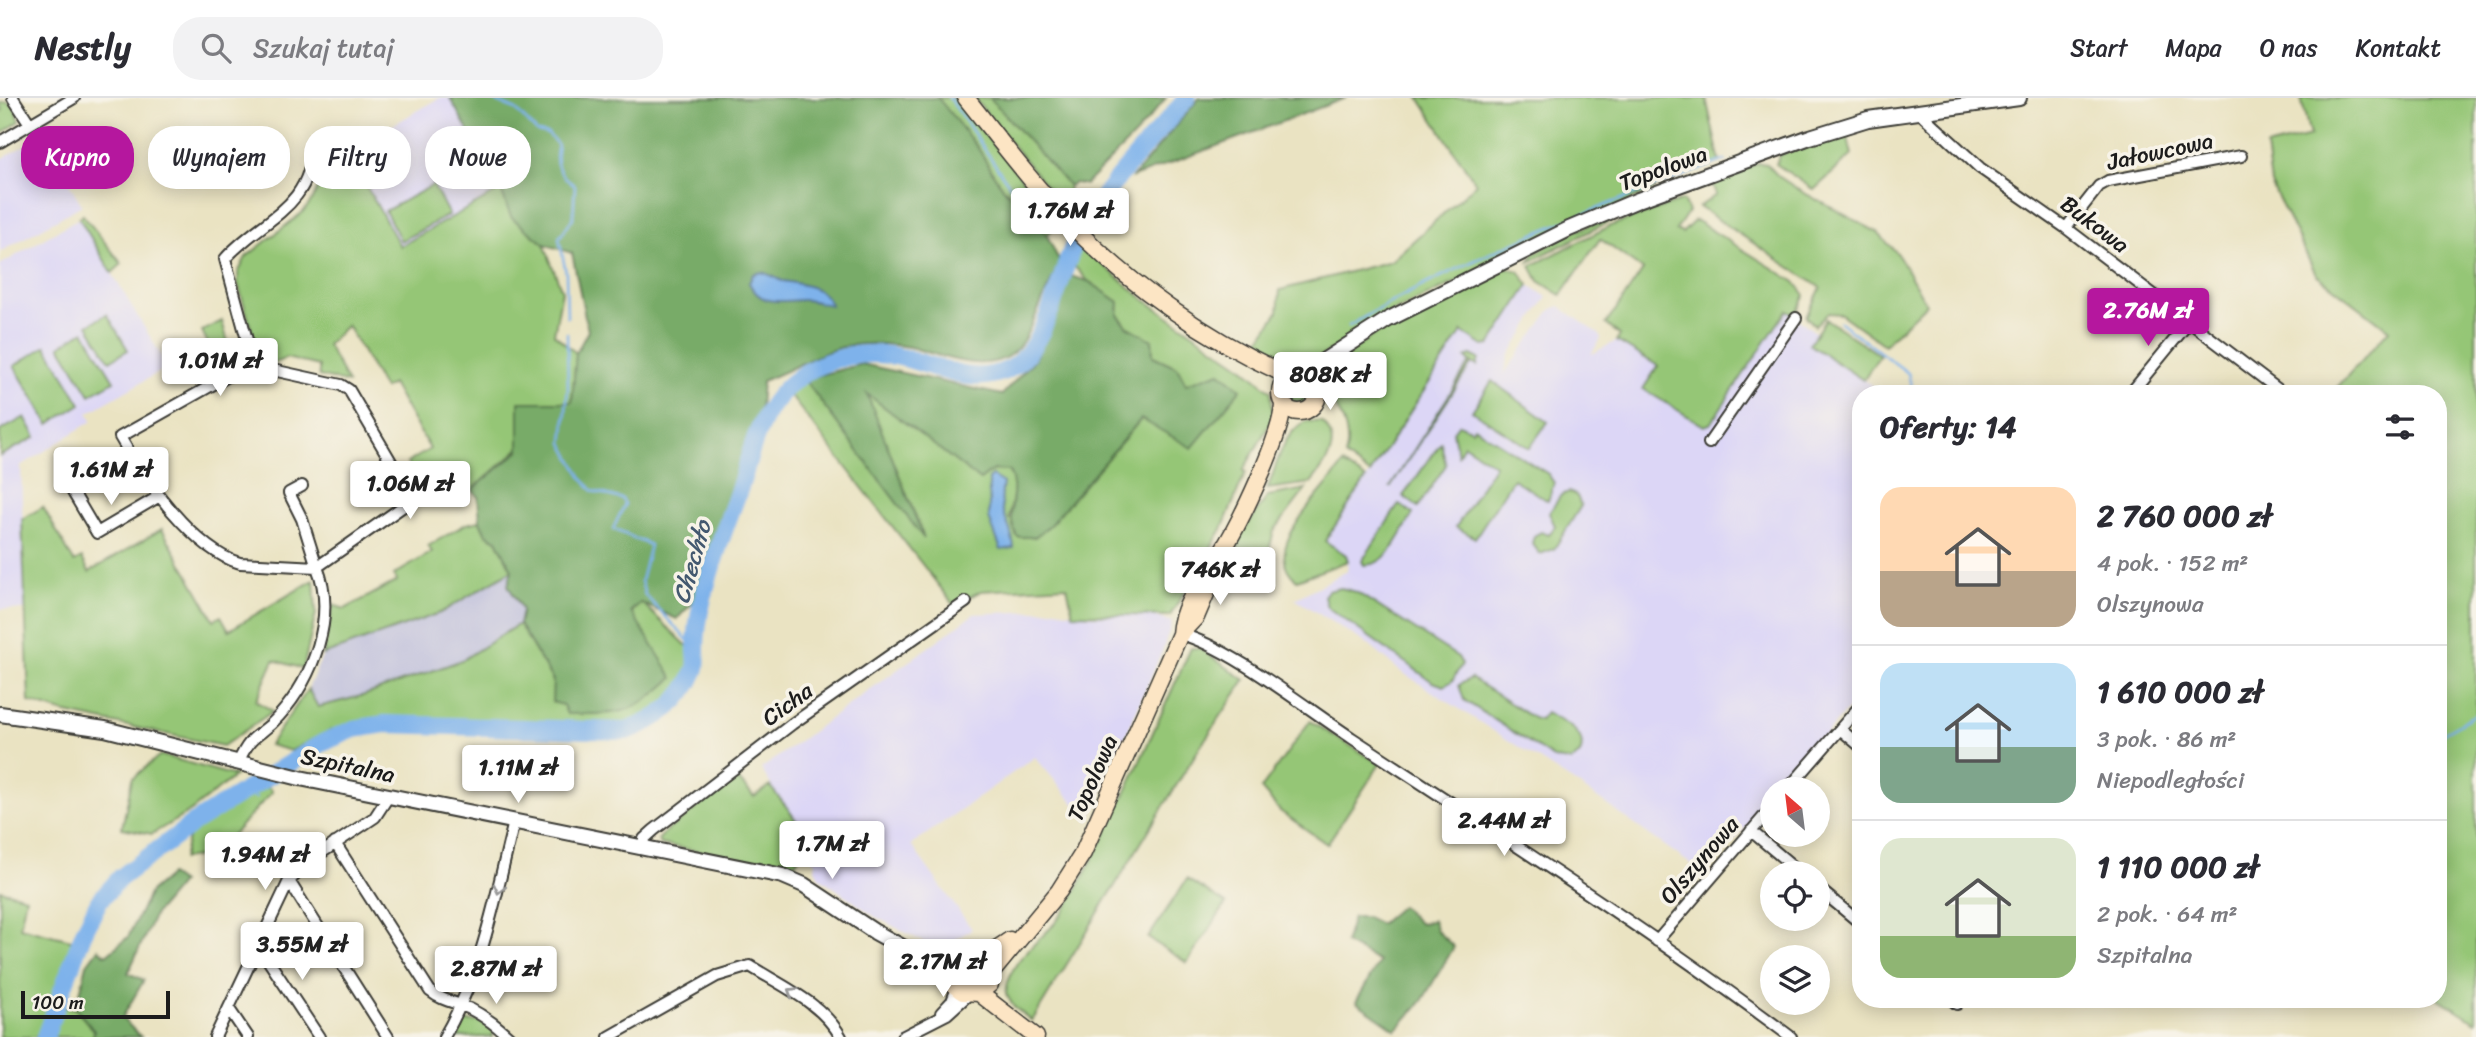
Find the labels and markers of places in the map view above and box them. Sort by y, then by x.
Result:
pin: 1.76M zł [998,188,1142,248]
pin: 2.76M zł [2076,288,2220,348]
pin: 1.01M zł [148,338,292,398]
pin: 808K zł [1265,352,1395,412]
pin: 1.61M zł [39,448,183,507]
pin: 1.06M zł [338,462,482,521]
pin: 746K zł [1155,547,1285,607]
pin: 1.11M zł [446,746,590,805]
pin: 2.44M zł [1432,798,1576,858]
pin: 1.7M zł [767,822,897,881]
pin: 1.94M zł [193,832,337,892]
pin: 3.55M zł [230,922,374,982]
pin: 2.17M zł [871,940,1015,999]
pin: 2.87M zł [424,946,568,1006]

